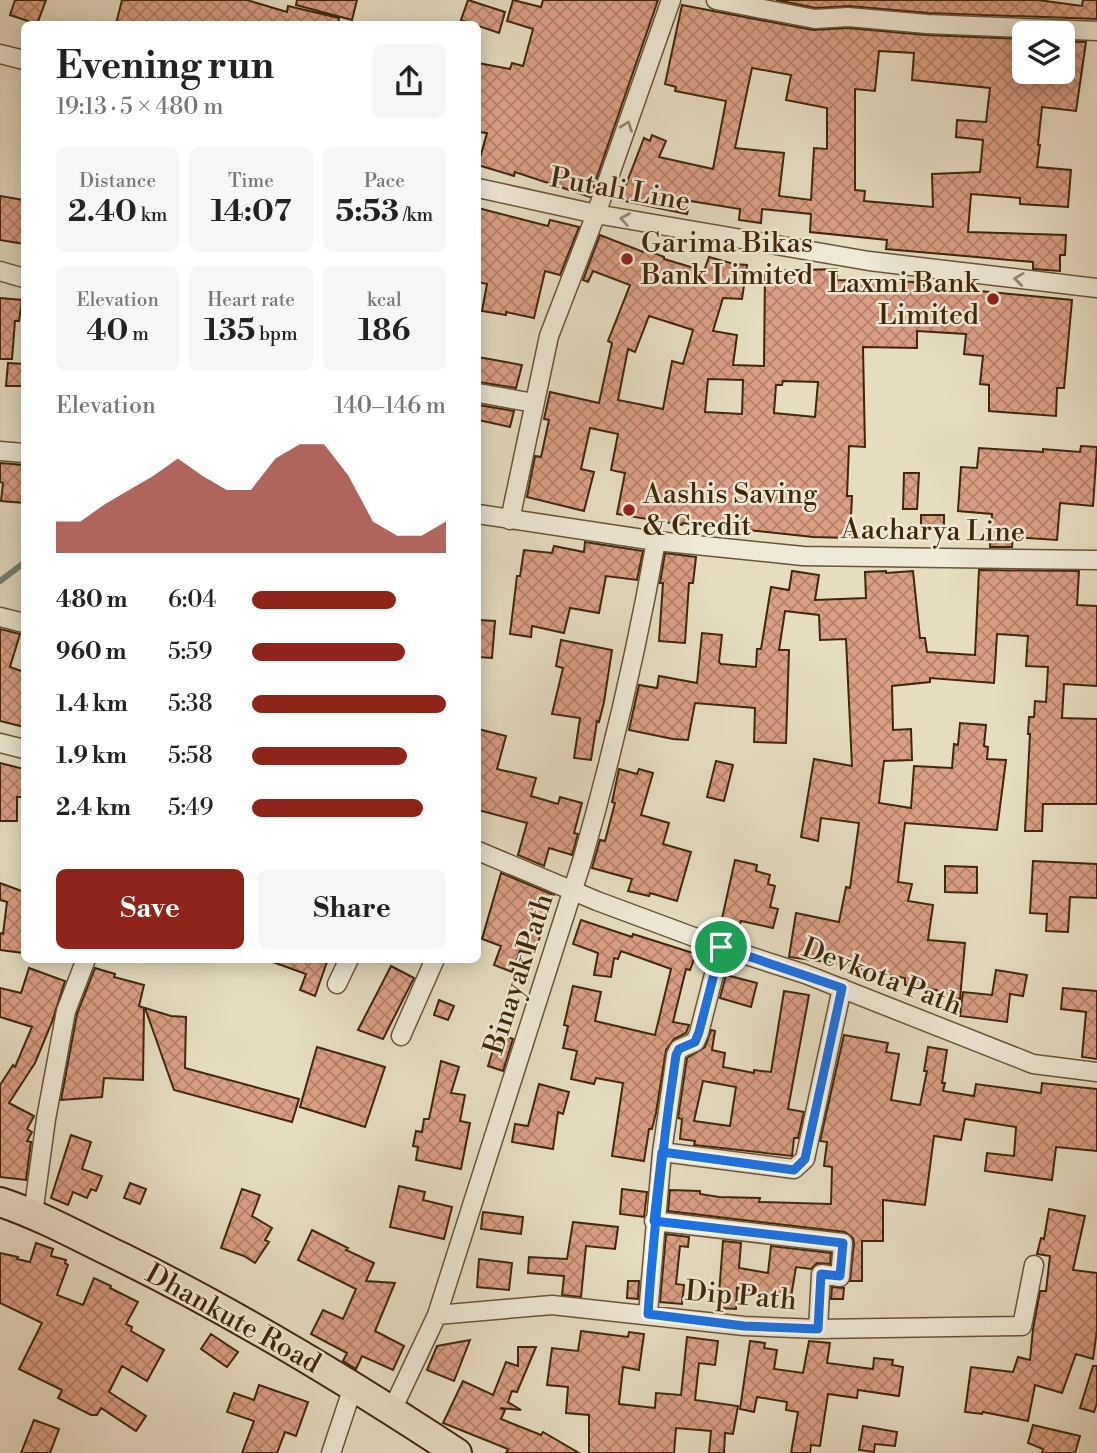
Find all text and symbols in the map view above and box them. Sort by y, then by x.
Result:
map controls [1012,21,1075,84]
button: layers [1012,21,1075,84]
text: Evening run [56,43,274,90]
button: share [372,44,446,118]
text: 19:13 · 5 × 480 m [56,93,224,121]
one-way arrow [618,121,632,133]
street label: Putali Line [547,160,693,220]
text: Distance [79,169,156,193]
text: Time [228,169,274,193]
text: Pace [364,169,405,193]
text: 2.40 [68,193,137,231]
text: 14:07 [211,193,291,231]
text: 5:53 [336,193,399,231]
text: km [137,203,167,227]
text: /km [399,203,433,227]
one-way arrow [619,212,631,227]
place label: Garima Bikas Bank Limited [640,226,813,293]
marker: Garima Bikas Bank Limited [619,251,635,267]
place label: Laxmi Bank Limited [827,266,980,333]
one-way arrow [1013,272,1025,287]
text: Elevation [77,288,159,312]
text: Heart rate [207,288,295,312]
text: kcal [367,288,402,312]
marker: Laxmi Bank Limited [985,291,1001,307]
text: 40 [86,312,128,350]
text: 135 [204,312,255,350]
text: 186 [358,312,410,350]
text: m [128,322,149,346]
text: bpm [255,322,298,346]
text: Elevation [56,392,156,420]
text: 140–146 m [334,392,446,420]
place label: Aashis Saving & Credit [642,477,818,544]
marker: Aashis Saving & Credit [621,502,637,518]
street label: Aacharya Line [840,512,1025,550]
text: 480 m [56,586,127,614]
text: 6:04 [168,586,216,614]
text: 960 m [56,638,126,666]
text: 5:59 [168,638,212,666]
text: 1.4 km [56,690,128,718]
text: 5:38 [168,690,213,718]
text: 1.9 km [56,742,127,770]
text: 5:58 [168,742,213,770]
text: 2.4 km [56,794,131,822]
text: 5:49 [168,794,214,822]
button: Save [56,869,244,949]
button: Share [258,869,446,949]
street label: Binayak Path [476,889,561,1059]
pin [691,917,751,977]
icon: arrive [702,928,740,966]
street label: Devkota Path [797,930,967,1024]
street label: Dhankute Road [139,1256,327,1382]
street label: Dip Path [684,1274,798,1318]

